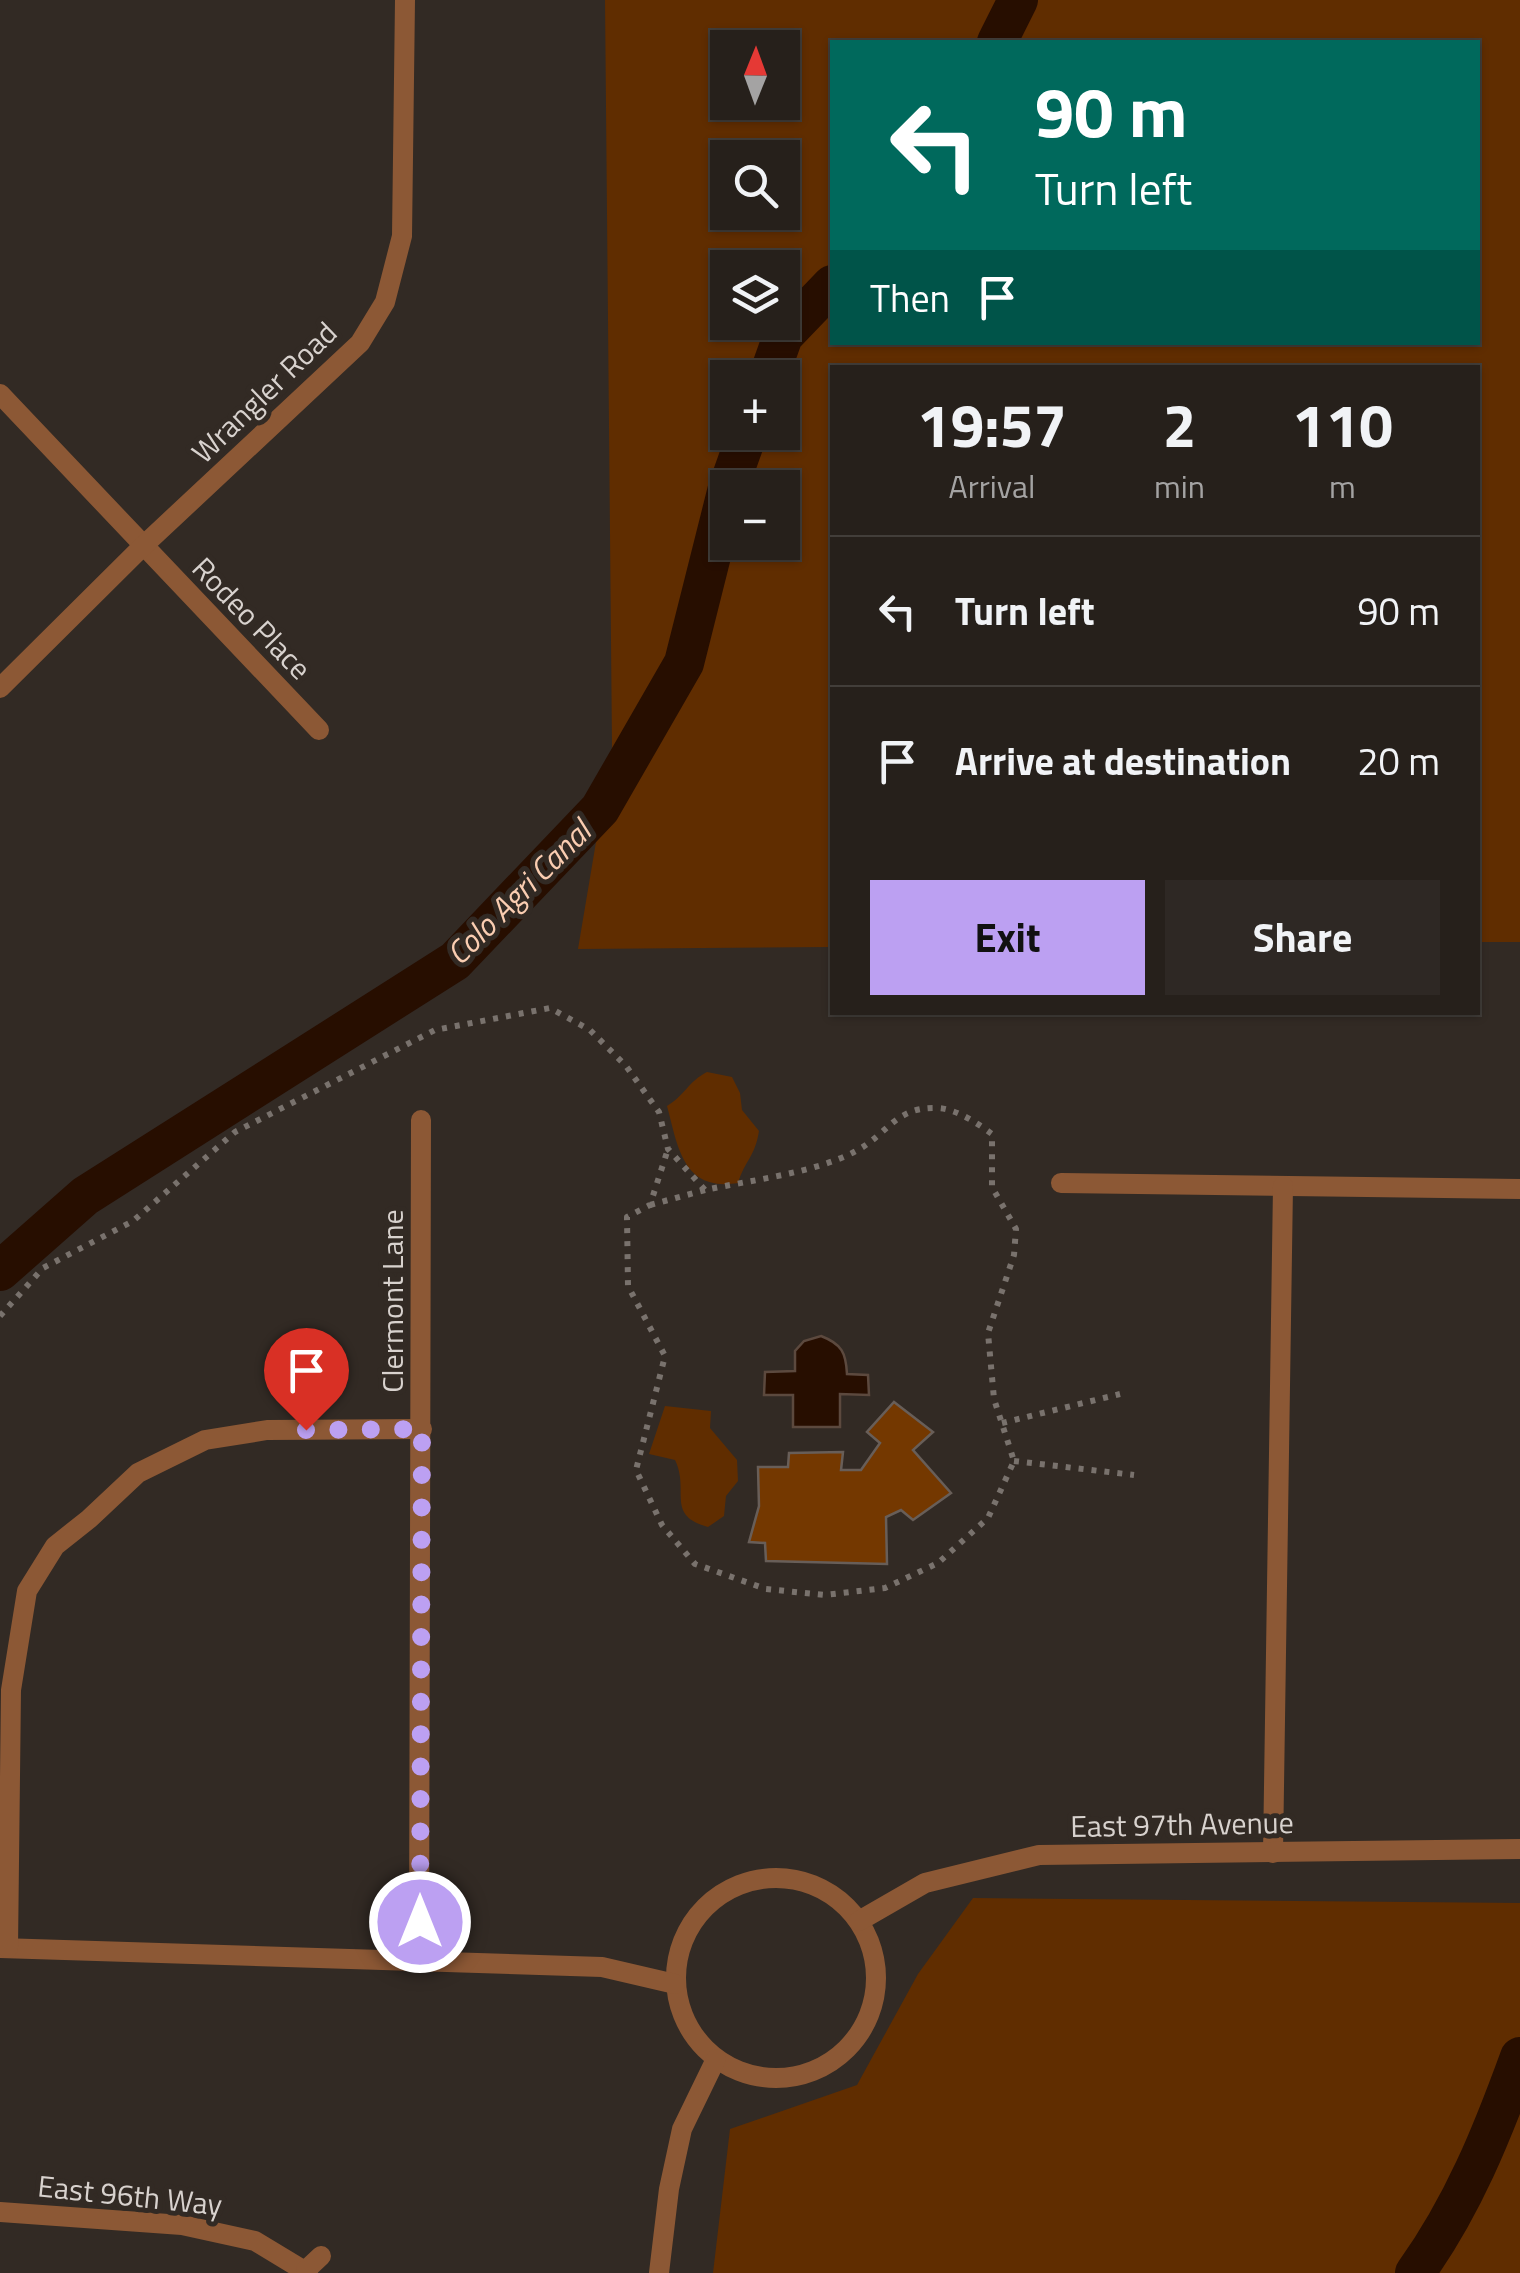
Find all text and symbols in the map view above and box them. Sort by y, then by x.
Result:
north arrow [710,30,800,120]
map controls [710,30,800,560]
text: 90 m [1035,58,1188,164]
icon: left [870,80,1000,210]
button: search [710,140,800,230]
text: Turn left [1035,154,1192,222]
button: layers [710,250,800,340]
text: Then [870,269,950,327]
icon: arrive [970,270,1025,325]
street label: Wrangler Road [181,310,347,474]
button: + [710,360,800,450]
text: 19:57 [917,379,1067,470]
text: 2 [1163,379,1196,470]
text: 110 [1292,379,1393,470]
text: Arrival [949,462,1035,510]
text: min [1154,462,1205,510]
text: m [1329,462,1356,510]
button: − [710,470,800,560]
street label: Rodeo Place [182,546,322,690]
text: Turn left [955,582,1095,640]
text: 90 m [1357,582,1440,640]
icon: left [870,584,925,639]
text: Arrive at destination [955,732,1291,790]
text: 20 m [1357,732,1440,790]
icon: arrive [870,734,925,789]
water label: Colo Agri Canal [435,806,604,975]
button: Exit [870,880,1145,995]
button: Share [1165,880,1440,995]
street label: Clermont Lane [369,1209,415,1393]
pin [264,1328,349,1431]
icon: arrive [279,1343,334,1398]
street label: East 97th Avenue [1070,1799,1294,1849]
position arrow [368,1870,472,1974]
street label: East 96th Way [36,2162,224,2228]

